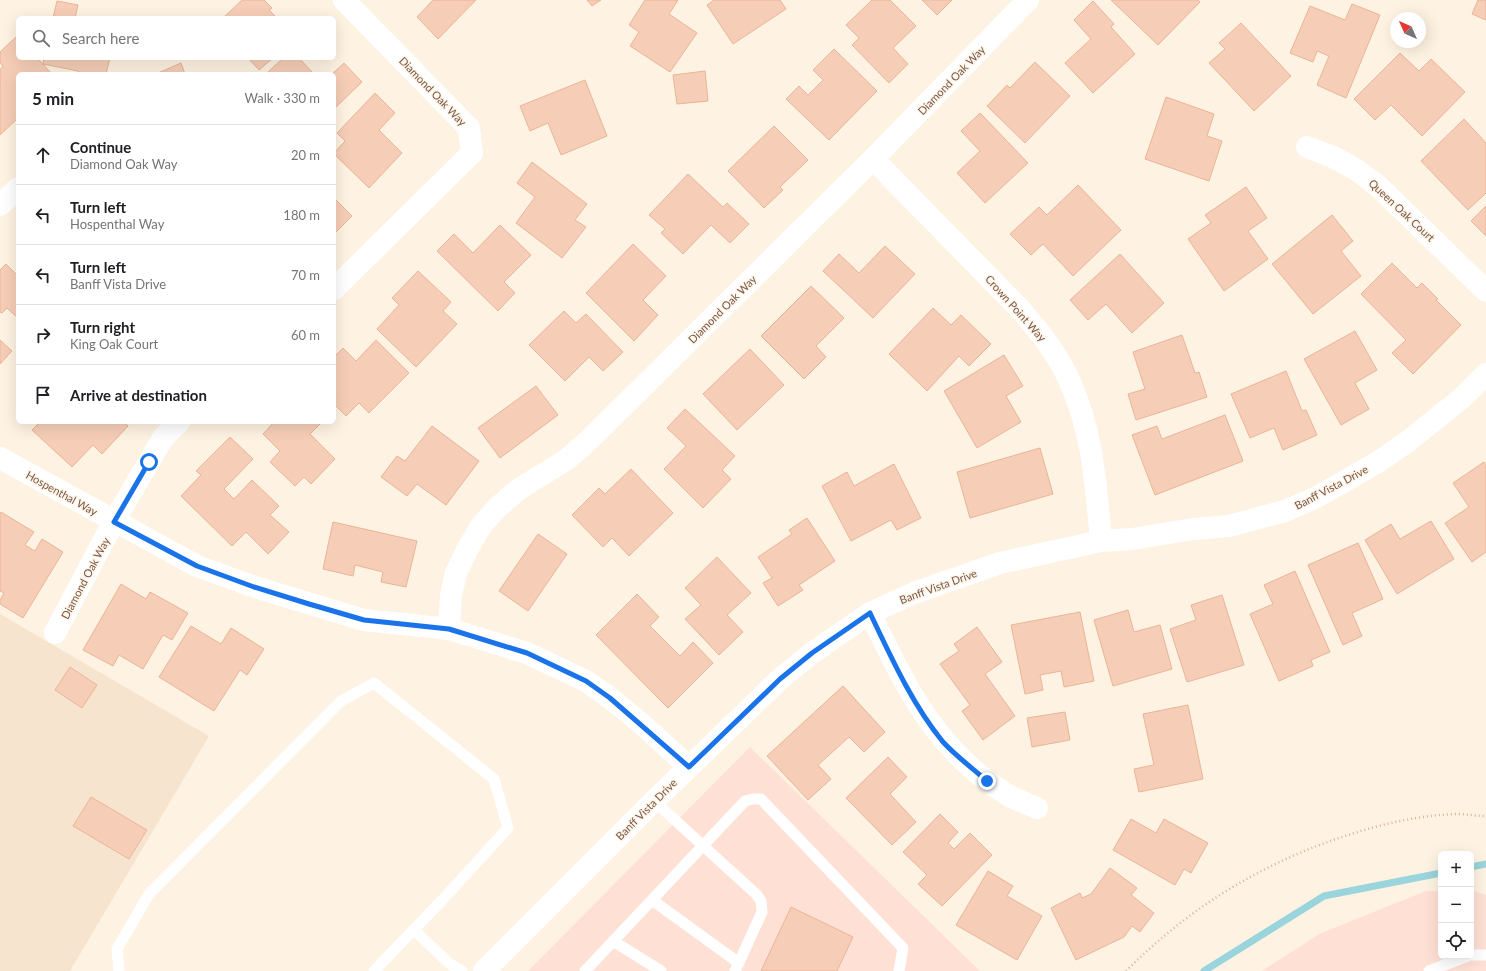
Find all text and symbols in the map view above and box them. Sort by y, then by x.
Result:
north arrow [1390,12,1426,48]
search box [16,16,336,60]
icon: search [30,27,52,49]
text: Search here [62,29,139,47]
street label: Diamond Oak Way [915,43,987,117]
street label: Diamond Oak Way [397,54,469,128]
text: 5 min [32,88,74,109]
text: Walk · 330 m [244,90,320,106]
text: Continue [70,138,131,156]
icon: ahead [32,144,54,166]
text: 20 m [291,147,320,163]
text: Diamond Oak Way [70,156,177,172]
street label: Queen Oak Court [1366,176,1438,244]
text: Turn left [70,198,126,216]
icon: left [32,204,54,226]
text: 180 m [283,207,320,223]
text: Hospenthal Way [70,216,164,232]
text: Turn left [70,258,126,276]
icon: left [32,264,54,286]
text: 70 m [291,267,320,283]
street label: Diamond Oak Way [685,272,759,346]
street label: Crown Point Way [983,272,1049,344]
text: Banff Vista Drive [70,276,166,292]
text: Turn right [70,318,135,336]
icon: right [32,324,54,346]
text: 60 m [291,327,320,343]
text: King Oak Court [70,336,158,352]
icon: arrive [32,384,54,406]
text: Arrive at destination [70,386,207,404]
route start [140,453,158,471]
street label: Banff Vista Drive [1292,462,1370,512]
street label: Hospenthal Way [24,468,100,518]
street label: Diamond Oak Way [58,535,112,621]
street label: Banff Vista Drive [898,566,979,606]
route end [978,772,996,790]
street label: Banff Vista Drive [613,776,679,842]
map controls [1438,851,1474,959]
button: + [1438,851,1474,887]
button: − [1438,887,1474,923]
button: locate [1438,923,1474,959]

